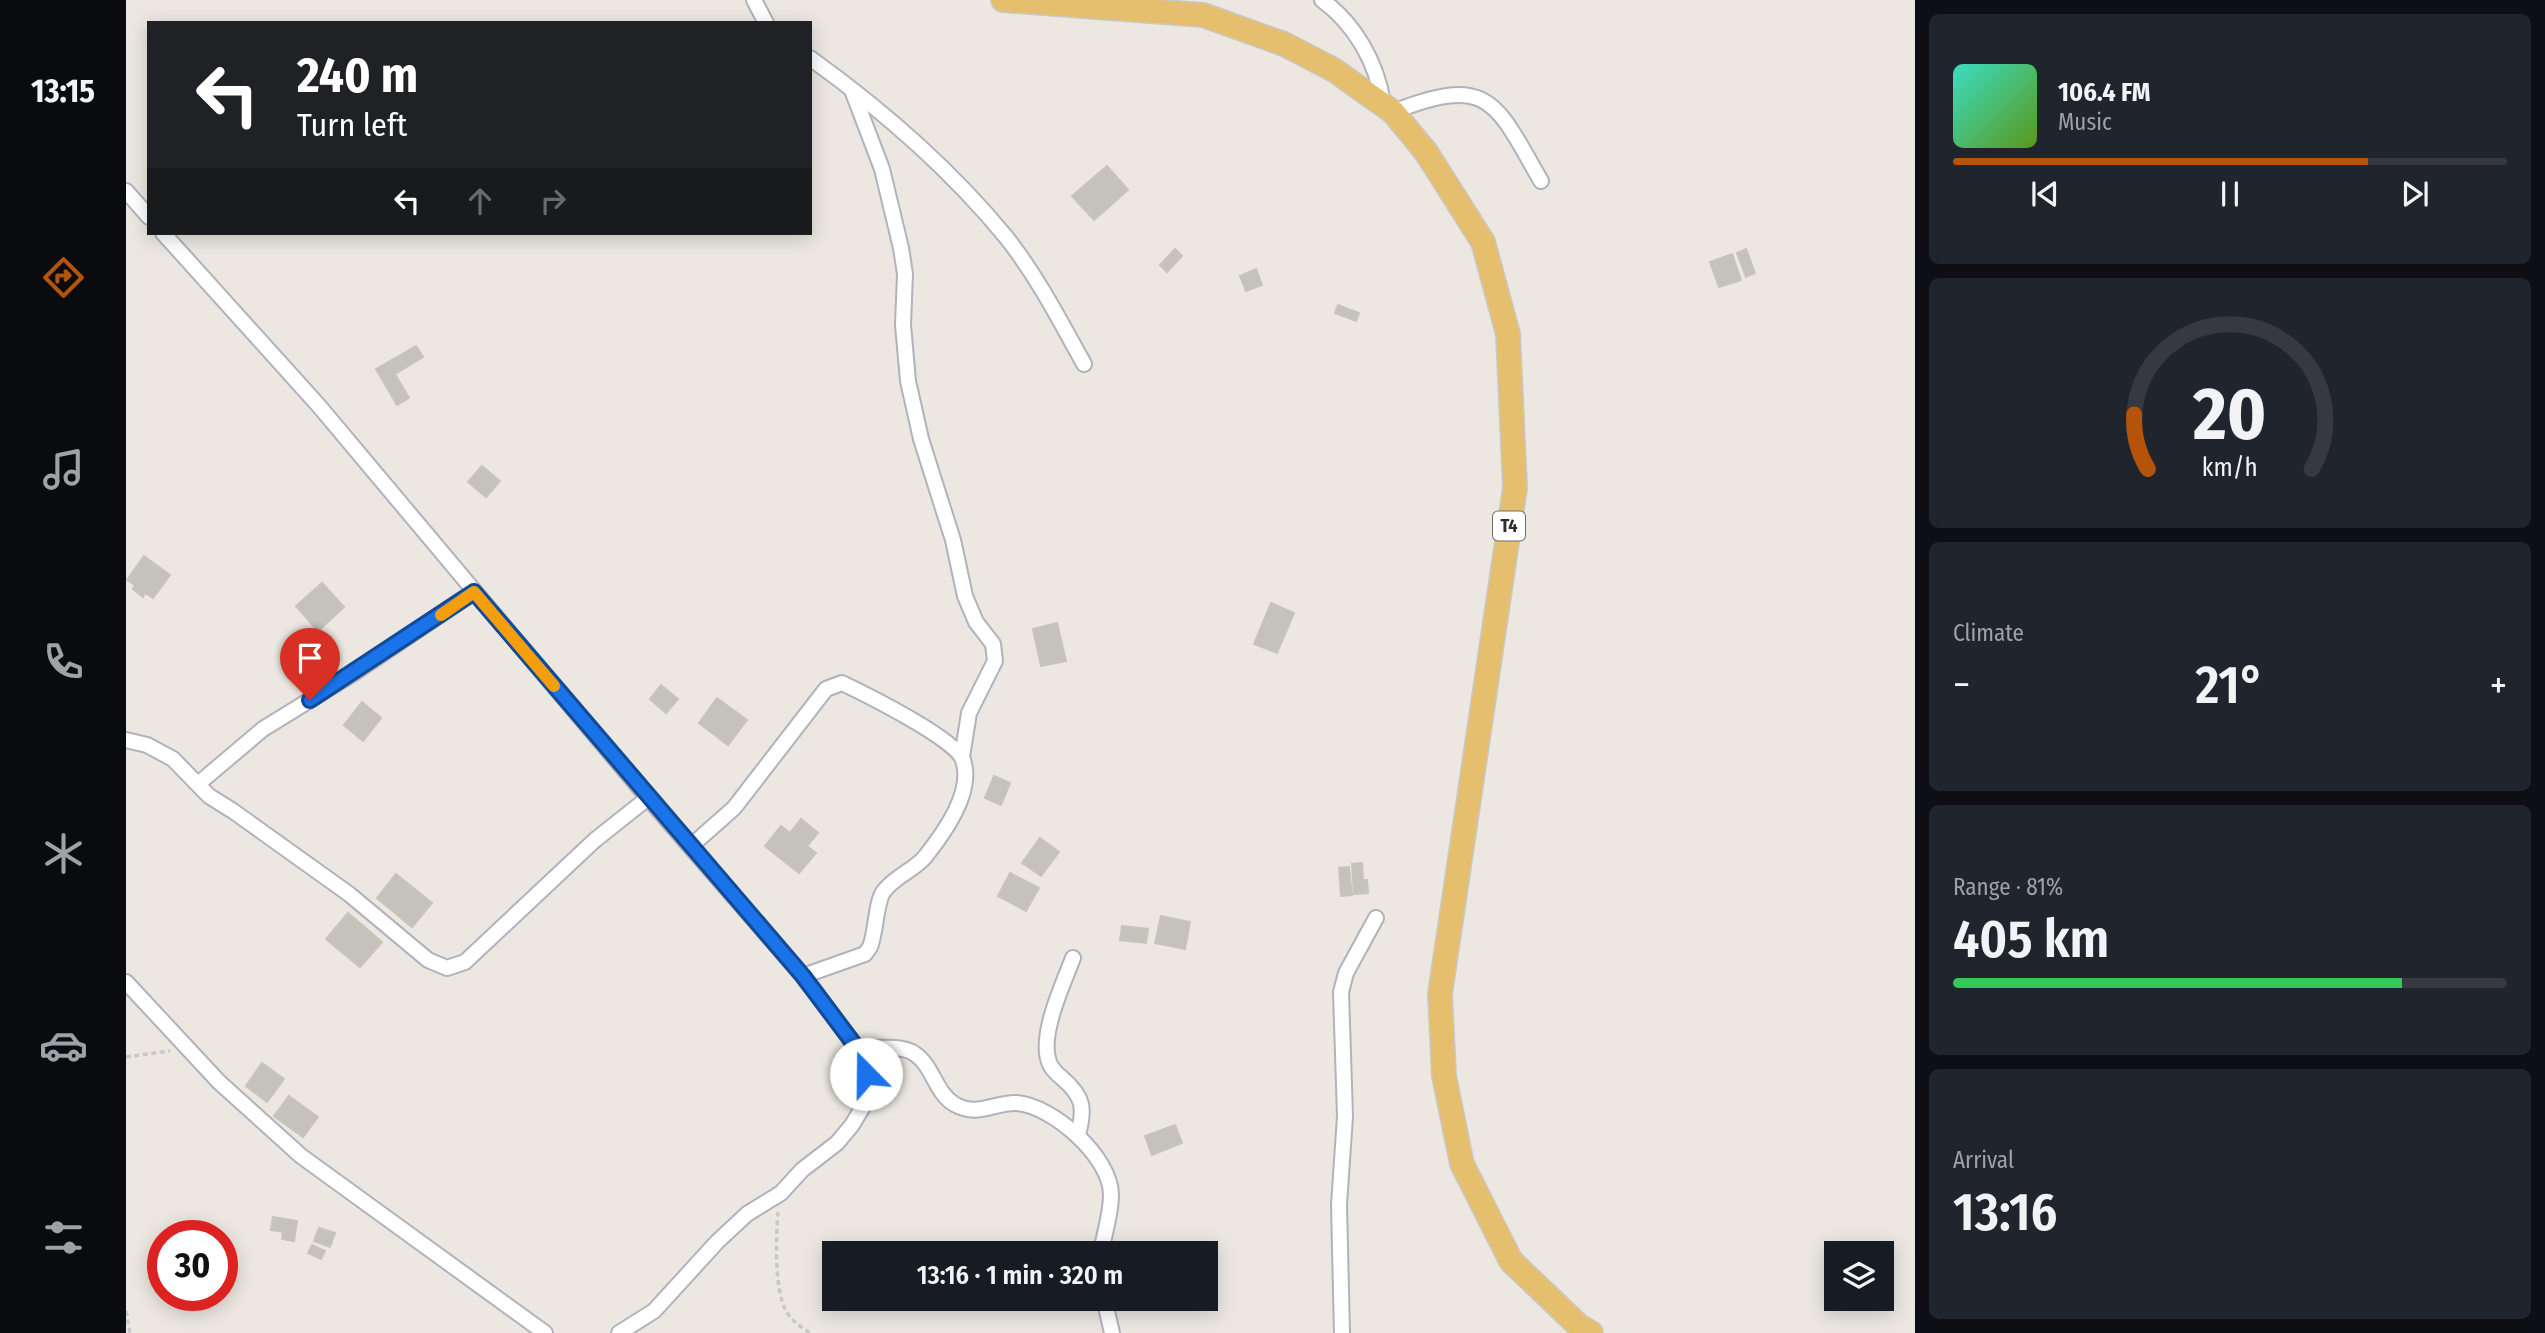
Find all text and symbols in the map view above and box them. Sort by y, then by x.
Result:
text: 240 m [297,46,418,105]
icon: left [182,49,273,140]
text: 13:15 [31,72,95,110]
text: 106.4 FM [2058,77,2150,108]
text: Turn left [297,106,407,144]
text: Music [2058,108,2112,136]
icon: previous [2026,175,2064,213]
icon: pause [2211,175,2249,213]
icon: next [2396,175,2434,213]
icon: left [388,182,426,220]
icon: ahead [461,182,499,220]
icon: right [534,182,572,220]
icon: directions [39,253,88,302]
text: 20 [2192,371,2267,458]
icon: music [39,445,88,494]
text: km/h [2202,452,2258,482]
road number: T4 [1493,512,1525,540]
text: Climate [1953,619,2024,647]
pin [280,628,340,700]
icon: phone [39,637,88,686]
icon: arrive [291,639,329,677]
text: 21° [2195,654,2264,717]
text: − [1953,662,1970,708]
text: + [2490,662,2507,708]
icon: climate [39,829,88,878]
text: Range · 81% [1953,873,2063,901]
text: 405 km [1953,908,2109,971]
icon: car [39,1021,88,1070]
position arrow [829,1037,903,1111]
text: Arrival [1953,1146,2014,1174]
text: 13:16 [1953,1181,2057,1244]
icon: filters [39,1213,88,1262]
speed limit sign: 30 [147,1220,238,1311]
map controls [1824,1241,1894,1311]
button: layers [1824,1241,1894,1311]
text: 13:16 · 1 min · 320 m [917,1260,1123,1291]

